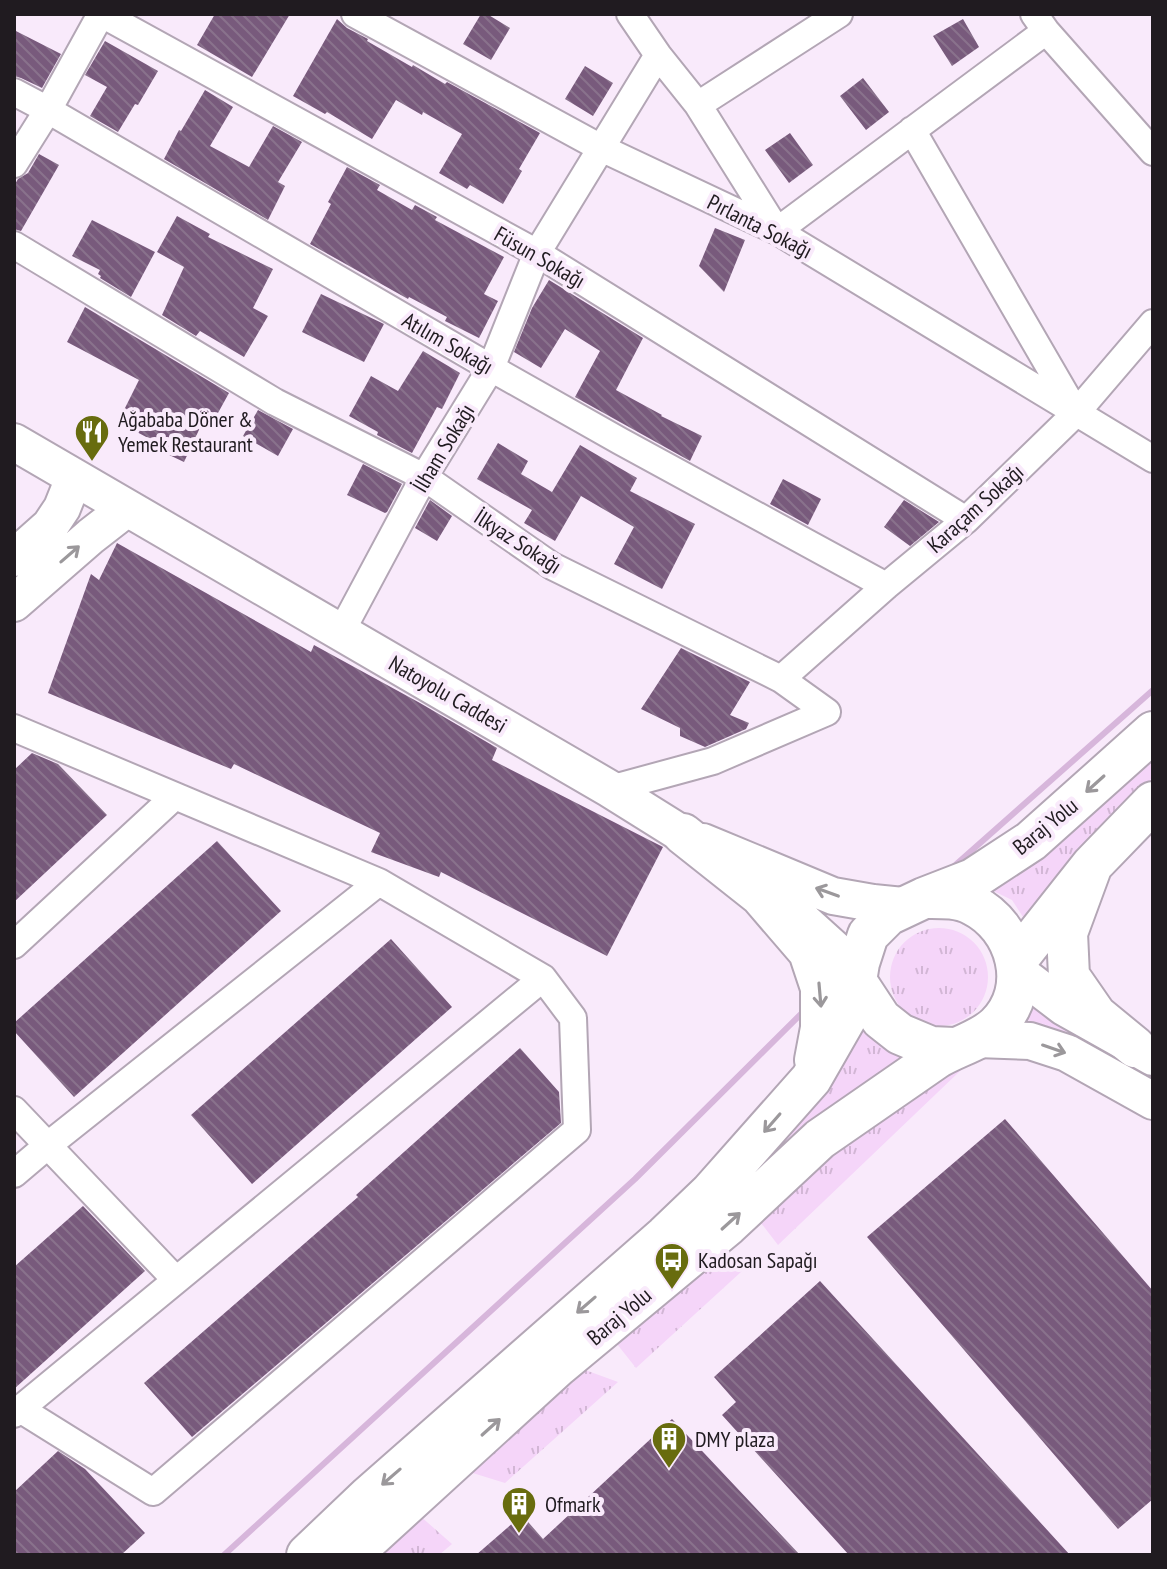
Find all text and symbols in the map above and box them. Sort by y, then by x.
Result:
street label: Pırlanta Sokağı [703,188,817,264]
street label: Füsun Sokağı [489,220,591,294]
street label: Atılım Sokağı [398,306,498,380]
street label: İlham Sokağı [406,399,480,497]
place label: Ağababa Döner & Yemek Restaurant [118,405,253,458]
restaurant icon: Ağababa Döner & Yemek Restaurant [73,413,111,463]
street label: Karaçam Sokağı [921,457,1029,559]
street label: İlkyaz Sokağı [469,502,567,580]
one-way arrow [59,545,79,563]
street label: Natoyolu Caddesi [384,649,512,739]
one-way arrow [1085,774,1106,793]
street label: Baraj Yolu [1007,791,1083,861]
one-way arrow [814,884,839,899]
one-way arrow [813,981,828,1008]
one-way arrow [1041,1042,1066,1057]
one-way arrow [763,1113,781,1133]
one-way arrow [721,1213,741,1231]
bus stop icon: Kadosan Sapağı [653,1241,691,1291]
place label: Kadosan Sapağı [698,1246,818,1274]
street label: Baraj Yolu [581,1281,657,1351]
one-way arrow [577,1296,597,1314]
one-way arrow [481,1418,501,1436]
building icon: DMY plaza [650,1420,688,1470]
place label: DMY plaza [695,1425,775,1453]
one-way arrow [382,1468,402,1486]
building icon: Ofmark [500,1485,538,1535]
place label: Ofmark [545,1490,601,1518]

